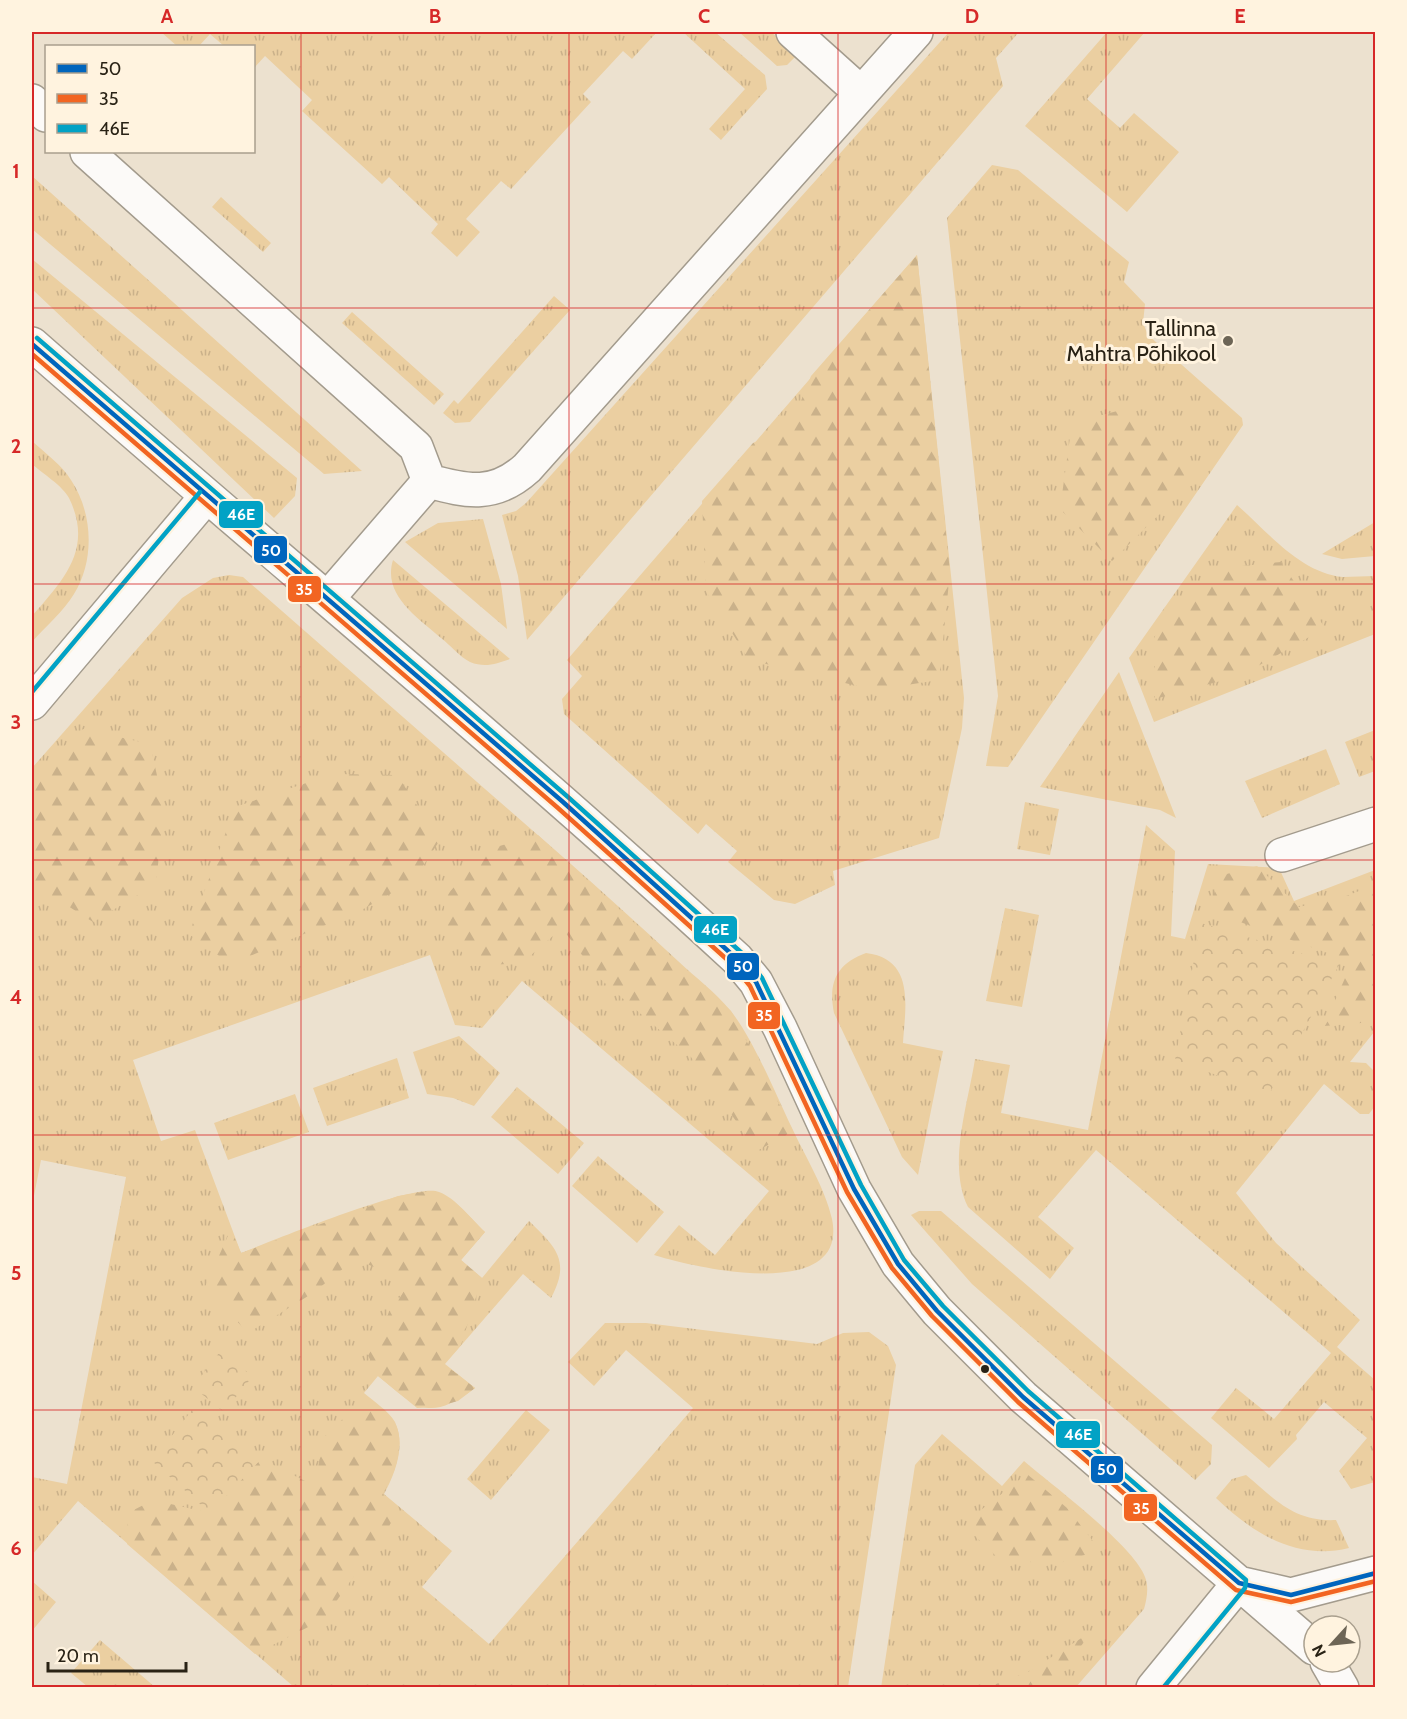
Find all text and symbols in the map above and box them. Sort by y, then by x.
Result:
text: A [161,4,174,28]
text: B [429,4,441,28]
text: C [698,4,710,28]
text: D [965,4,979,28]
text: E [1234,4,1246,28]
legend [45,45,255,153]
text: 50 [99,58,121,80]
text: 35 [99,88,118,110]
text: 46E [99,118,130,140]
text: 1 [12,159,20,183]
place label: Tallinna Mahtra Põhikool [1066,315,1217,367]
marker: Tallinna Mahtra Põhikool [1221,334,1235,348]
text: 2 [11,434,21,458]
line badge: 46E [218,500,264,529]
text: 46E [227,505,255,524]
line badge: 50 [253,535,288,564]
text: 50 [261,541,281,560]
line badge: 35 [287,575,322,603]
text: 35 [295,580,313,599]
text: 3 [11,710,21,734]
line badge: 46E [693,915,738,944]
text: 46E [701,920,729,939]
line badge: 50 [726,952,760,981]
text: 50 [733,957,753,976]
text: 4 [10,985,22,1009]
line badge: 35 [747,1001,781,1030]
text: 35 [755,1006,773,1025]
text: 5 [11,1261,21,1285]
unlabelled marker [979,1363,991,1375]
line badge: 46E [1055,1420,1101,1449]
text: 46E [1064,1425,1092,1444]
line badge: 50 [1090,1455,1124,1484]
text: 50 [1097,1460,1117,1479]
line badge: 35 [1123,1493,1158,1522]
text: 35 [1132,1499,1150,1518]
text: 6 [10,1536,22,1560]
north arrow [1302,1614,1362,1674]
scale bar [48,1635,186,1673]
text: N [1308,1641,1330,1660]
text: 20 m [57,1645,99,1667]

